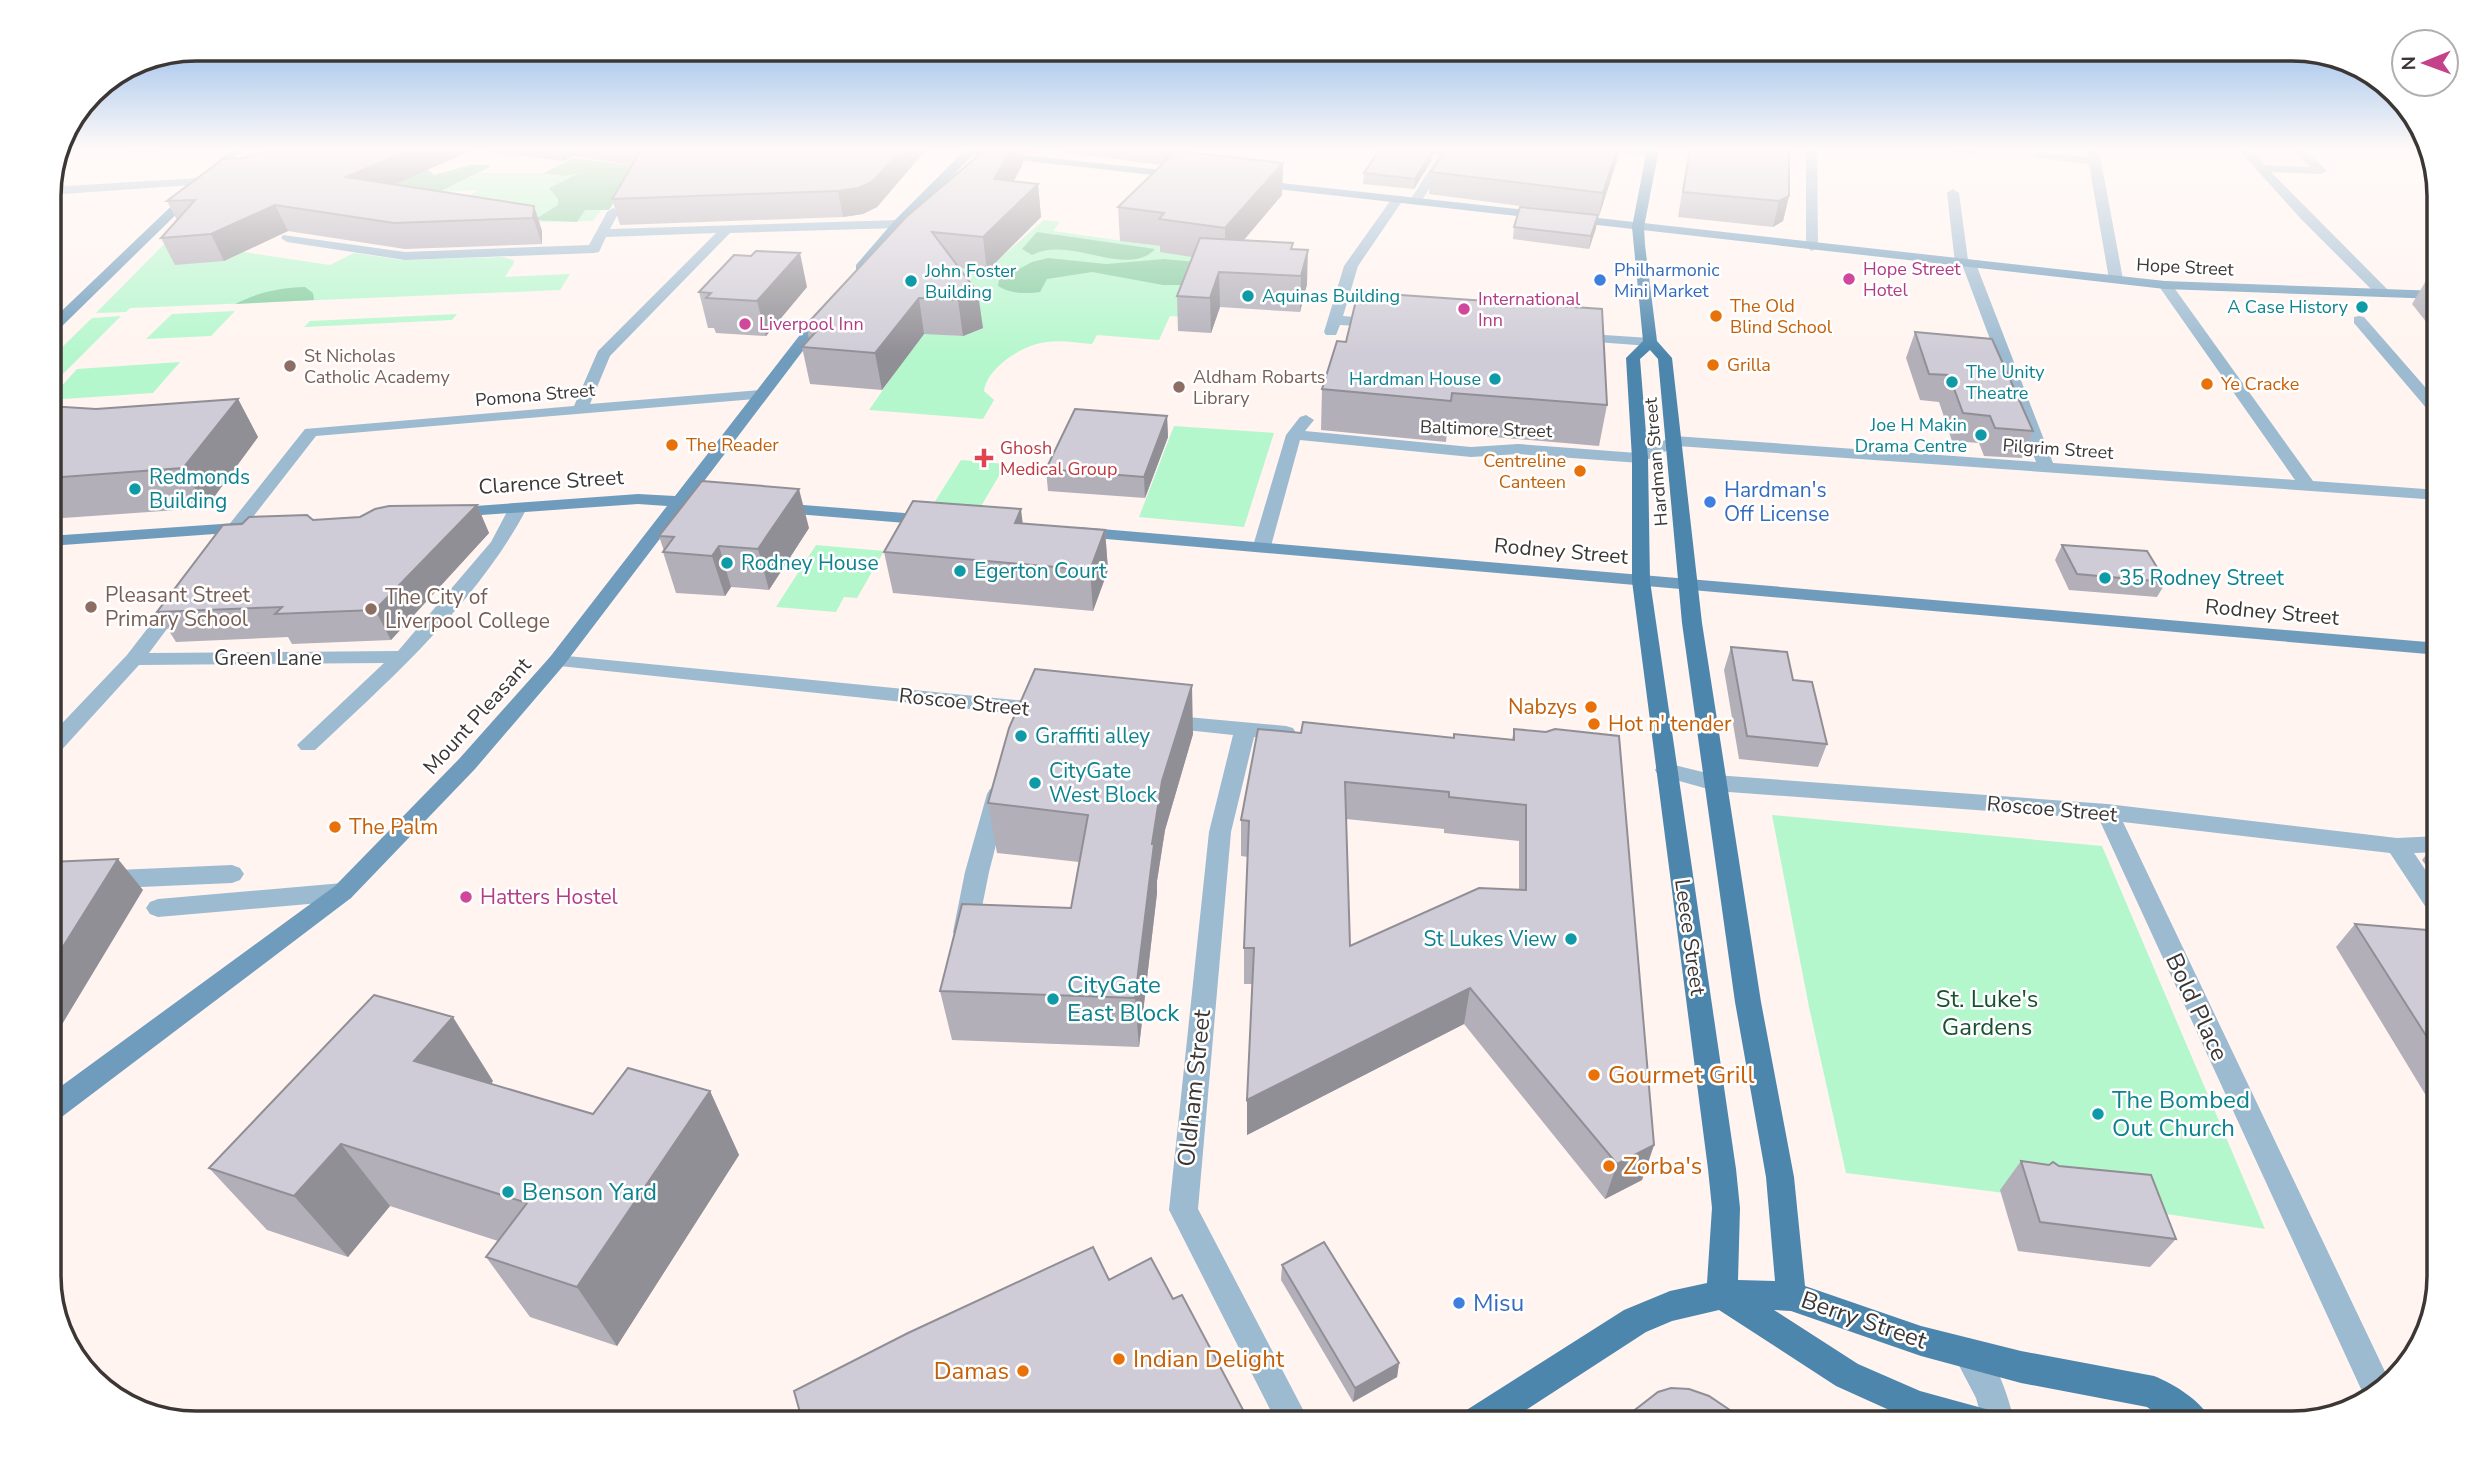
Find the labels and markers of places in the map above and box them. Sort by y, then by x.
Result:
place label: Hope Street Hotel [1863,257,1961,302]
place label: Philharmonic Mini Market [1614,258,1719,303]
place label: John Foster Building [924,259,1017,304]
marker: Hope Street Hotel [1841,271,1857,287]
marker: Philharmonic Mini Market [1592,272,1608,288]
marker: John Foster Building [903,273,919,289]
place label: Aquinas Building [1262,284,1400,308]
place label: International Inn [1478,287,1581,332]
marker: Aquinas Building [1240,288,1256,304]
place label: The Old Blind School [1730,294,1833,339]
place label: A Case History [2227,295,2349,319]
marker: A Case History [2354,299,2370,315]
marker: International Inn [1456,301,1472,317]
marker: The Old Blind School [1708,308,1724,324]
place label: Liverpool Inn [759,312,864,336]
marker: Liverpool Inn [737,316,753,332]
place label: St Nicholas Catholic Academy [304,344,451,389]
place label: Grilla [1727,353,1771,377]
marker: Grilla [1705,357,1721,373]
marker: St Nicholas Catholic Academy [282,358,298,374]
place label: The Unity Theatre [1966,360,2045,405]
place label: Aldham Robarts Library [1193,365,1325,410]
place label: Hardman House [1349,367,1481,391]
marker: Hardman House [1487,371,1503,387]
place label: Ye Cracke [2220,372,2299,396]
marker: The Unity Theatre [1944,374,1960,390]
marker: Ye Cracke [2199,376,2215,392]
marker: Aldham Robarts Library [1171,379,1187,395]
place label: Joe H Makin Drama Centre [1855,413,1967,458]
marker: Joe H Makin Drama Centre [1973,427,1989,443]
place label: The Reader [686,433,779,457]
place label: Ghosh Medical Group [1000,436,1117,481]
marker: The Reader [664,437,680,453]
marker: Ghosh Medical Group [974,448,994,468]
place label: Centreline Canteen [1483,449,1566,494]
place label: Redmonds Building [149,463,250,515]
marker: Centreline Canteen [1572,463,1588,479]
place label: Hardman's Off License [1724,476,1829,528]
marker: Redmonds Building [127,481,143,497]
marker: Hardman's Off License [1702,494,1718,510]
place label: Rodney House [741,549,879,577]
marker: Rodney House [719,555,735,571]
place label: Egerton Court [974,557,1107,585]
marker: Egerton Court [952,563,968,579]
place label: 35 Rodney Street [2119,564,2284,592]
marker: 35 Rodney Street [2097,570,2113,586]
place label: Pleasant Street Primary School [105,581,251,633]
place label: The City of Liverpool College [385,583,550,635]
marker: Pleasant Street Primary School [83,599,99,615]
marker: The City of Liverpool College [363,601,379,617]
place label: Nabzys [1508,693,1577,721]
marker: Nabzys [1583,699,1599,715]
place label: Hot n' tender [1608,710,1732,738]
marker: Hot n' tender [1586,716,1602,732]
place label: Graffiti alley [1035,722,1150,750]
marker: Graffiti alley [1013,728,1029,744]
place label: CityGate West Block [1049,757,1158,809]
marker: CityGate West Block [1027,775,1043,791]
place label: The Palm [349,813,438,841]
marker: The Palm [327,819,343,835]
place label: Hatters Hostel [480,883,619,911]
marker: Hatters Hostel [458,889,474,905]
place label: St Lukes View [1423,925,1557,953]
marker: St Lukes View [1563,931,1579,947]
place label: CityGate East Block [1067,969,1180,1029]
marker: CityGate East Block [1045,991,1061,1007]
place label: Gourmet Grill [1608,1059,1755,1091]
marker: Gourmet Grill [1586,1067,1602,1083]
place label: The Bombed Out Church [2112,1084,2250,1144]
marker: The Bombed Out Church [2090,1106,2106,1122]
place label: Zorba's [1623,1150,1702,1182]
marker: Zorba's [1601,1158,1617,1174]
place label: Benson Yard [522,1176,657,1208]
marker: Benson Yard [500,1184,516,1200]
place label: Misu [1473,1287,1524,1319]
marker: Misu [1451,1295,1467,1311]
place label: Indian Delight [1133,1343,1285,1375]
marker: Indian Delight [1111,1351,1127,1367]
place label: Damas [934,1355,1009,1387]
marker: Damas [1015,1363,1031,1379]

